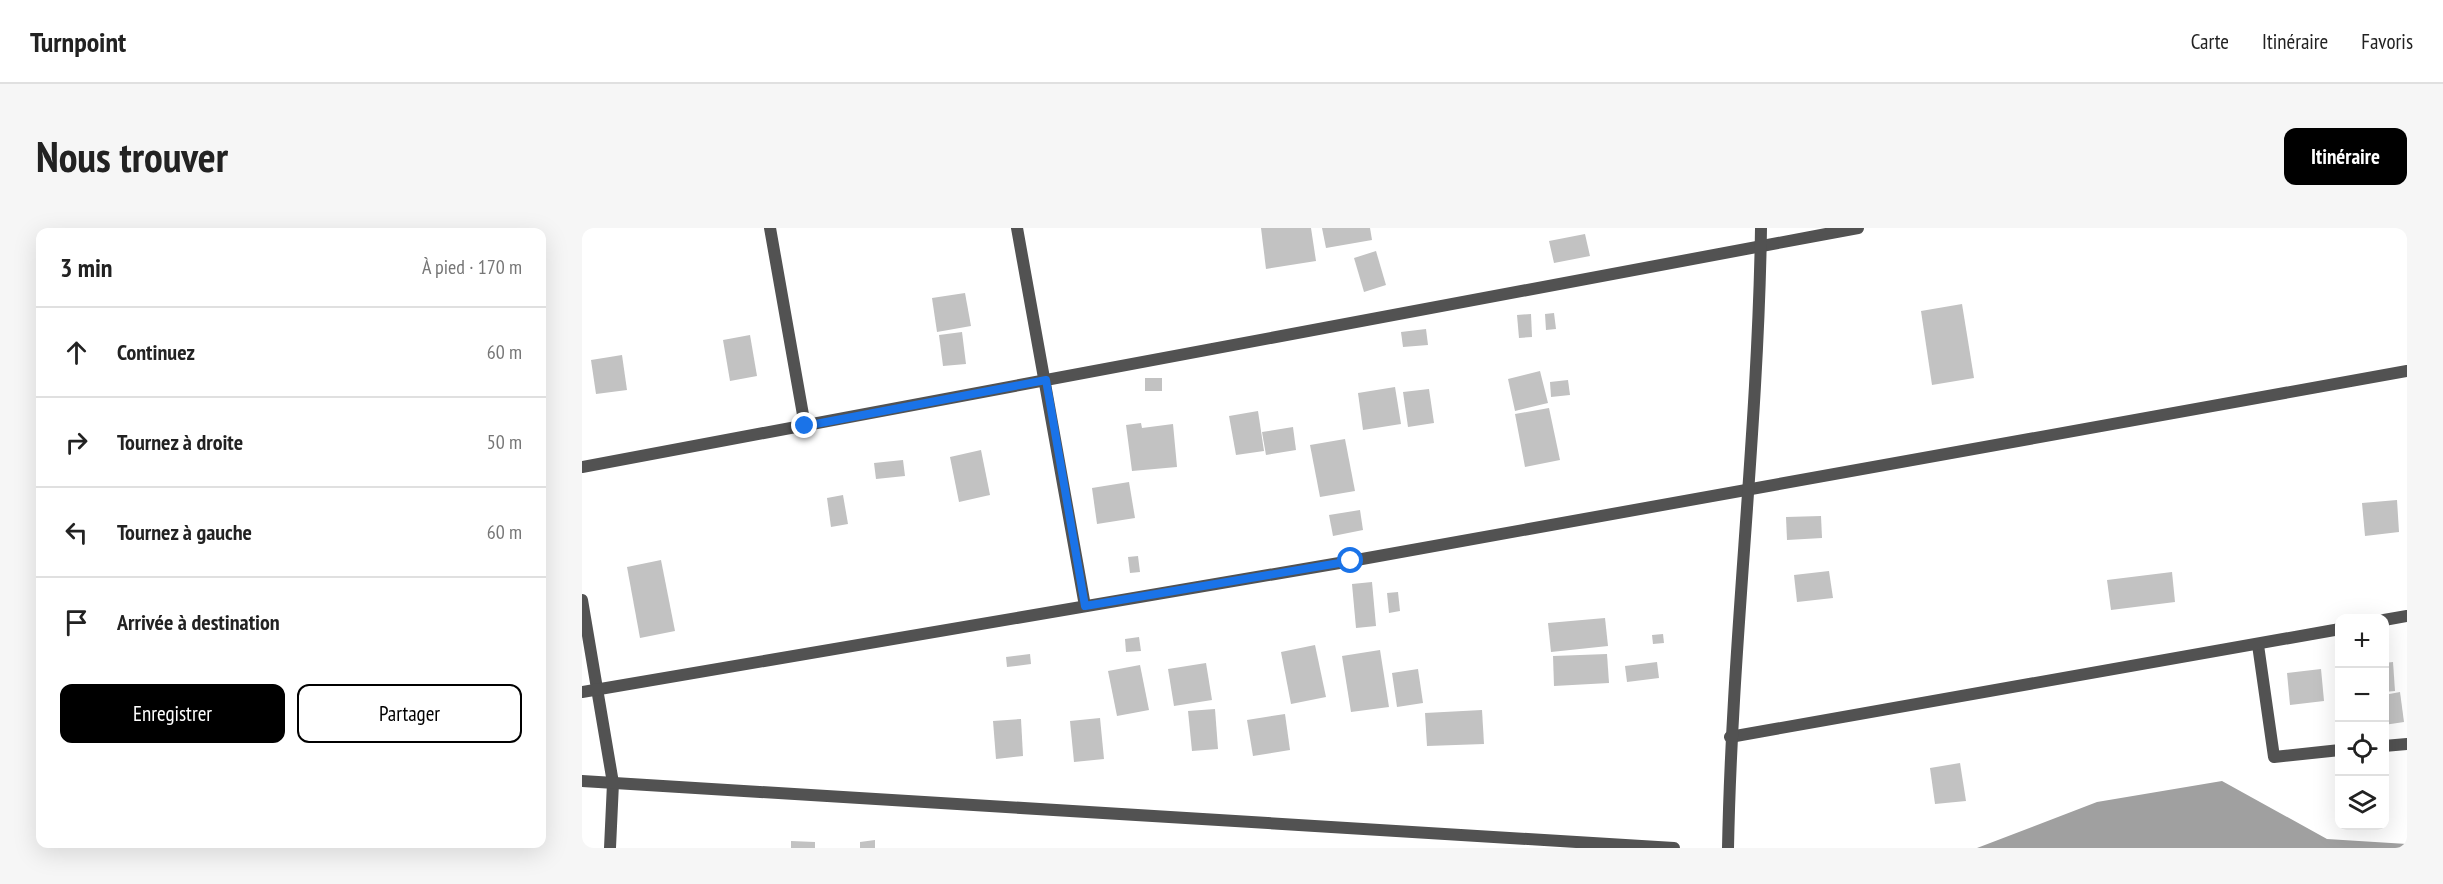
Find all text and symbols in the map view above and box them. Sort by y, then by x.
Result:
text: Turnpoint [30,23,126,60]
text: Carte [2191,28,2229,55]
text: Itinéraire [2262,28,2328,55]
text: Favoris [2361,28,2413,55]
button: Itinéraire [2284,128,2407,185]
text: Nous trouver [36,129,228,184]
text: 3 min [60,251,113,284]
text: À pied · 170 m [422,254,522,280]
icon: ahead [60,336,93,369]
text: Continuez [117,338,195,366]
text: 60 m [487,339,522,365]
route end [791,412,817,438]
icon: right [60,426,93,459]
text: Tournez à droite [117,428,243,456]
text: 50 m [487,429,522,455]
icon: left [60,516,93,549]
text: Tournez à gauche [117,518,252,546]
text: 60 m [487,519,522,545]
route start [1337,547,1363,573]
icon: arrive [60,606,93,639]
text: Arrivée à destination [117,608,280,636]
map controls [2335,614,2389,830]
button: + [2335,614,2389,668]
button: − [2335,668,2389,722]
button: Enregistrer [60,684,285,743]
button: Partager [297,684,522,743]
button: locate [2335,722,2389,776]
button: layers [2335,776,2389,830]

